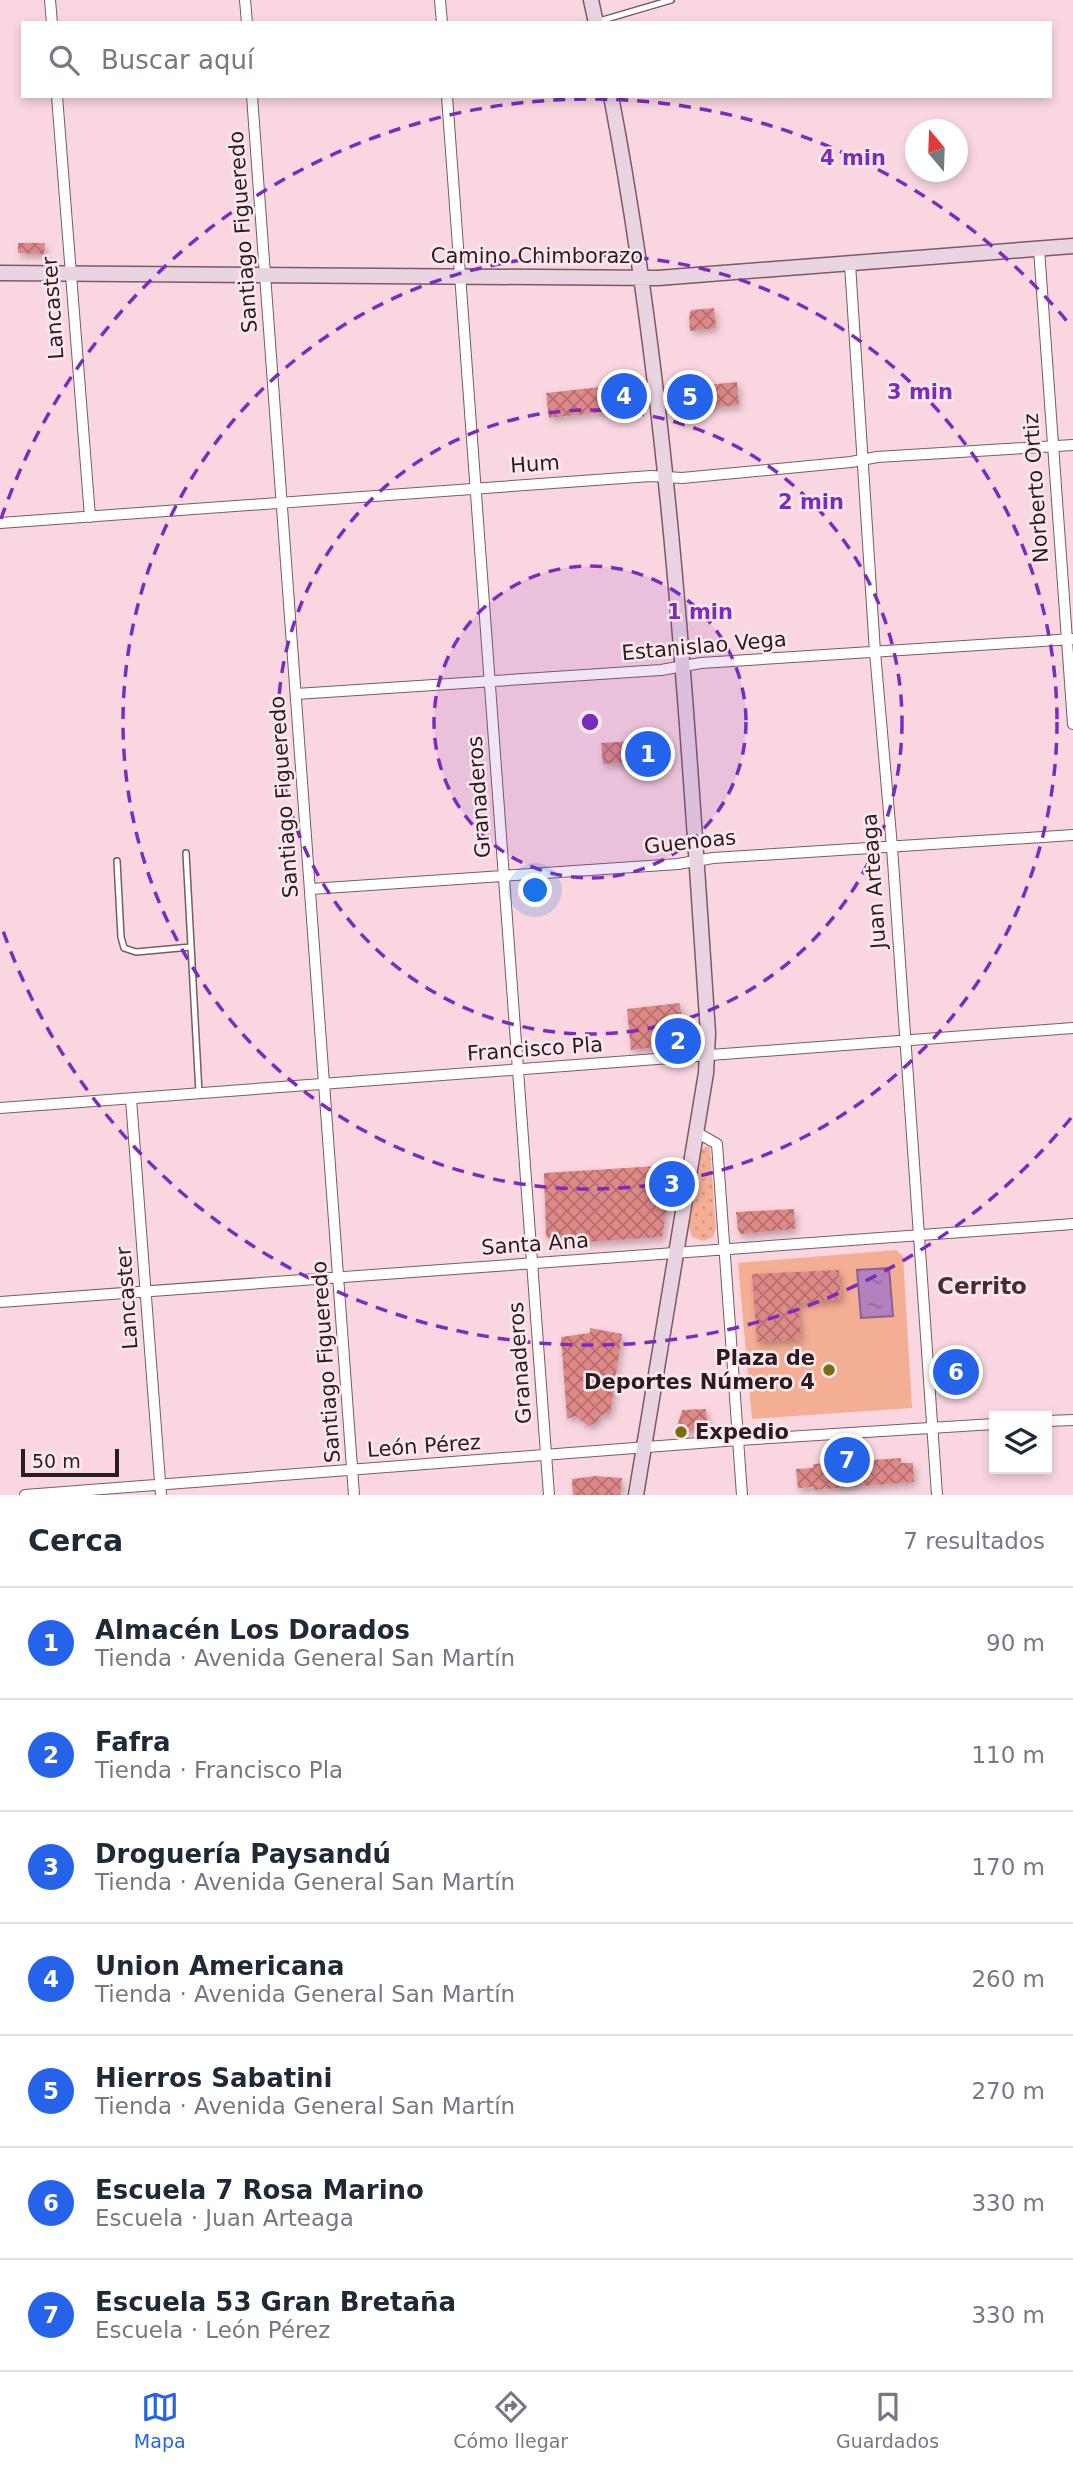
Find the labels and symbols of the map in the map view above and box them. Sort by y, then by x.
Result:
north arrow [905,119,968,182]
street label: Santiago Figueredo [224,130,262,334]
text: 4 min [820,146,886,170]
street label: Camino Chimborazo [431,244,643,268]
street label: Lancaster [37,255,69,360]
pin: 4 [601,370,647,422]
pin: 5 [667,371,713,423]
text: 3 min [887,380,953,404]
street label: Norberto Ortiz [1019,412,1053,564]
street label: Hum [509,450,561,478]
text: 2 min [778,490,844,514]
text: 1 min [667,600,733,624]
street label: Estanislao Vega [621,627,787,665]
street label: Santiago Figueredo [265,695,303,899]
centre of rings [578,710,602,734]
pin: 1 [625,728,671,780]
street label: Granaderos [463,735,495,859]
street label: Juan Arteaga [857,813,891,951]
street label: Guenoas [643,825,737,859]
your location [518,873,552,907]
pin: 2 [655,1015,701,1067]
street label: Francisco Pla [466,1032,604,1066]
pin: 3 [649,1158,695,1210]
street label: Santa Ana [480,1228,590,1260]
street label: Lancaster [111,1245,143,1350]
street label: Santiago Figueredo [307,1260,345,1464]
district label: Cerrito [937,1273,1027,1299]
street label: Granaderos [504,1301,536,1425]
place label: Plaza de Deportes Número 4 [584,1346,815,1394]
pin: 6 [933,1346,979,1398]
marker: Plaza de Deportes Número 4 [821,1362,837,1378]
place label: Expedio [695,1420,789,1444]
marker: Expedio [673,1424,689,1440]
street label: León Pérez [366,1430,482,1462]
pin: 7 [824,1434,870,1486]
scale bar [21,1446,119,1478]

